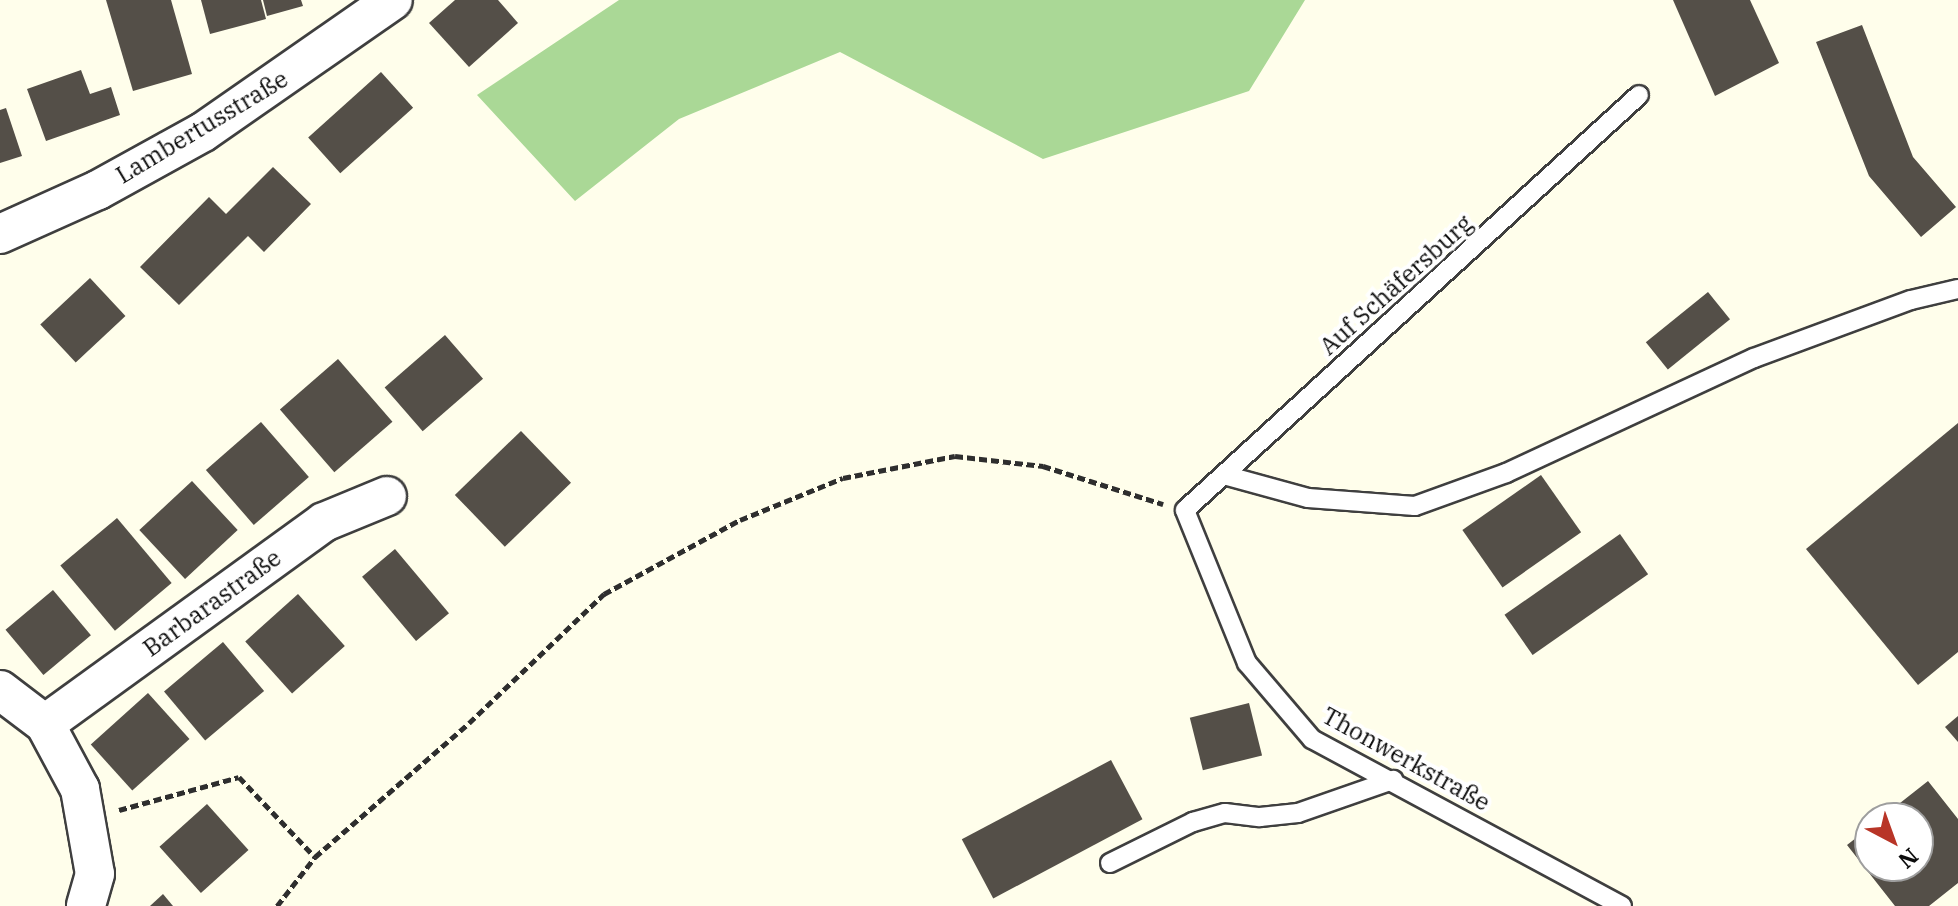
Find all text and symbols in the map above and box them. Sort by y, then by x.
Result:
street label: Lambertusstraße [111,64,293,190]
street label: Auf Schäfersburg [1314,209,1478,361]
street label: Barbarastraße [138,543,286,663]
street label: Thonwerkstraße [1317,701,1495,817]
north arrow [1854,802,1934,882]
text: N [1893,842,1925,876]

